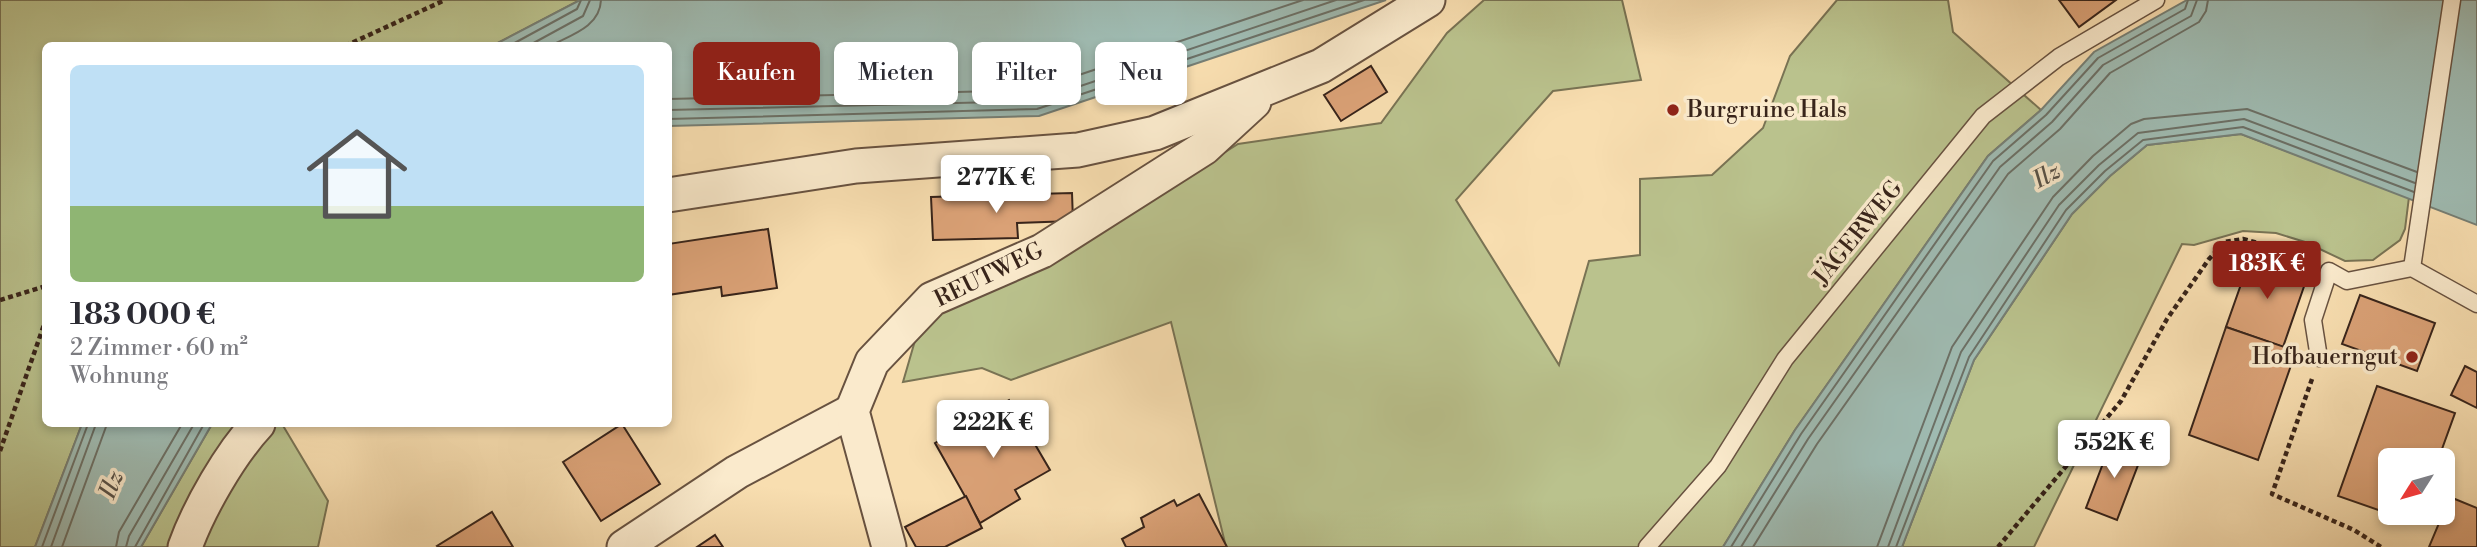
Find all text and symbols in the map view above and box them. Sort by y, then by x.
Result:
chip: Kaufen [693,42,820,105]
chip: Mieten [834,42,958,105]
chip: Filter [972,42,1081,105]
chip: Neu [1095,42,1187,105]
place label: Burgruine Hals [1686,96,1847,124]
marker: Burgruine Hals [1665,102,1681,118]
icon: home [294,111,420,237]
pin: 277K € [939,156,1053,215]
water label: Ilz [2027,156,2066,196]
text: 277K € [957,164,1035,192]
street label: JÄGERWEG [1805,174,1909,292]
street label: REUTWEG [930,237,1048,313]
pin: 183K € [2210,242,2324,301]
text: 183K € [2229,250,2305,278]
text: 183 000 € [70,296,216,334]
text: 2 Zimmer · 60 m² [70,334,248,362]
place label: Hofbauerngut [2252,343,2398,371]
marker: Hofbauerngut [2404,349,2420,365]
text: Wohnung [70,362,168,390]
pin: 222K € [936,400,1050,460]
text: 222K € [953,409,1033,437]
pin: 552K € [2057,420,2171,480]
text: 552K € [2074,429,2154,457]
north arrow [2378,448,2455,525]
map controls [2378,448,2455,525]
water label: Ilz [93,466,131,504]

